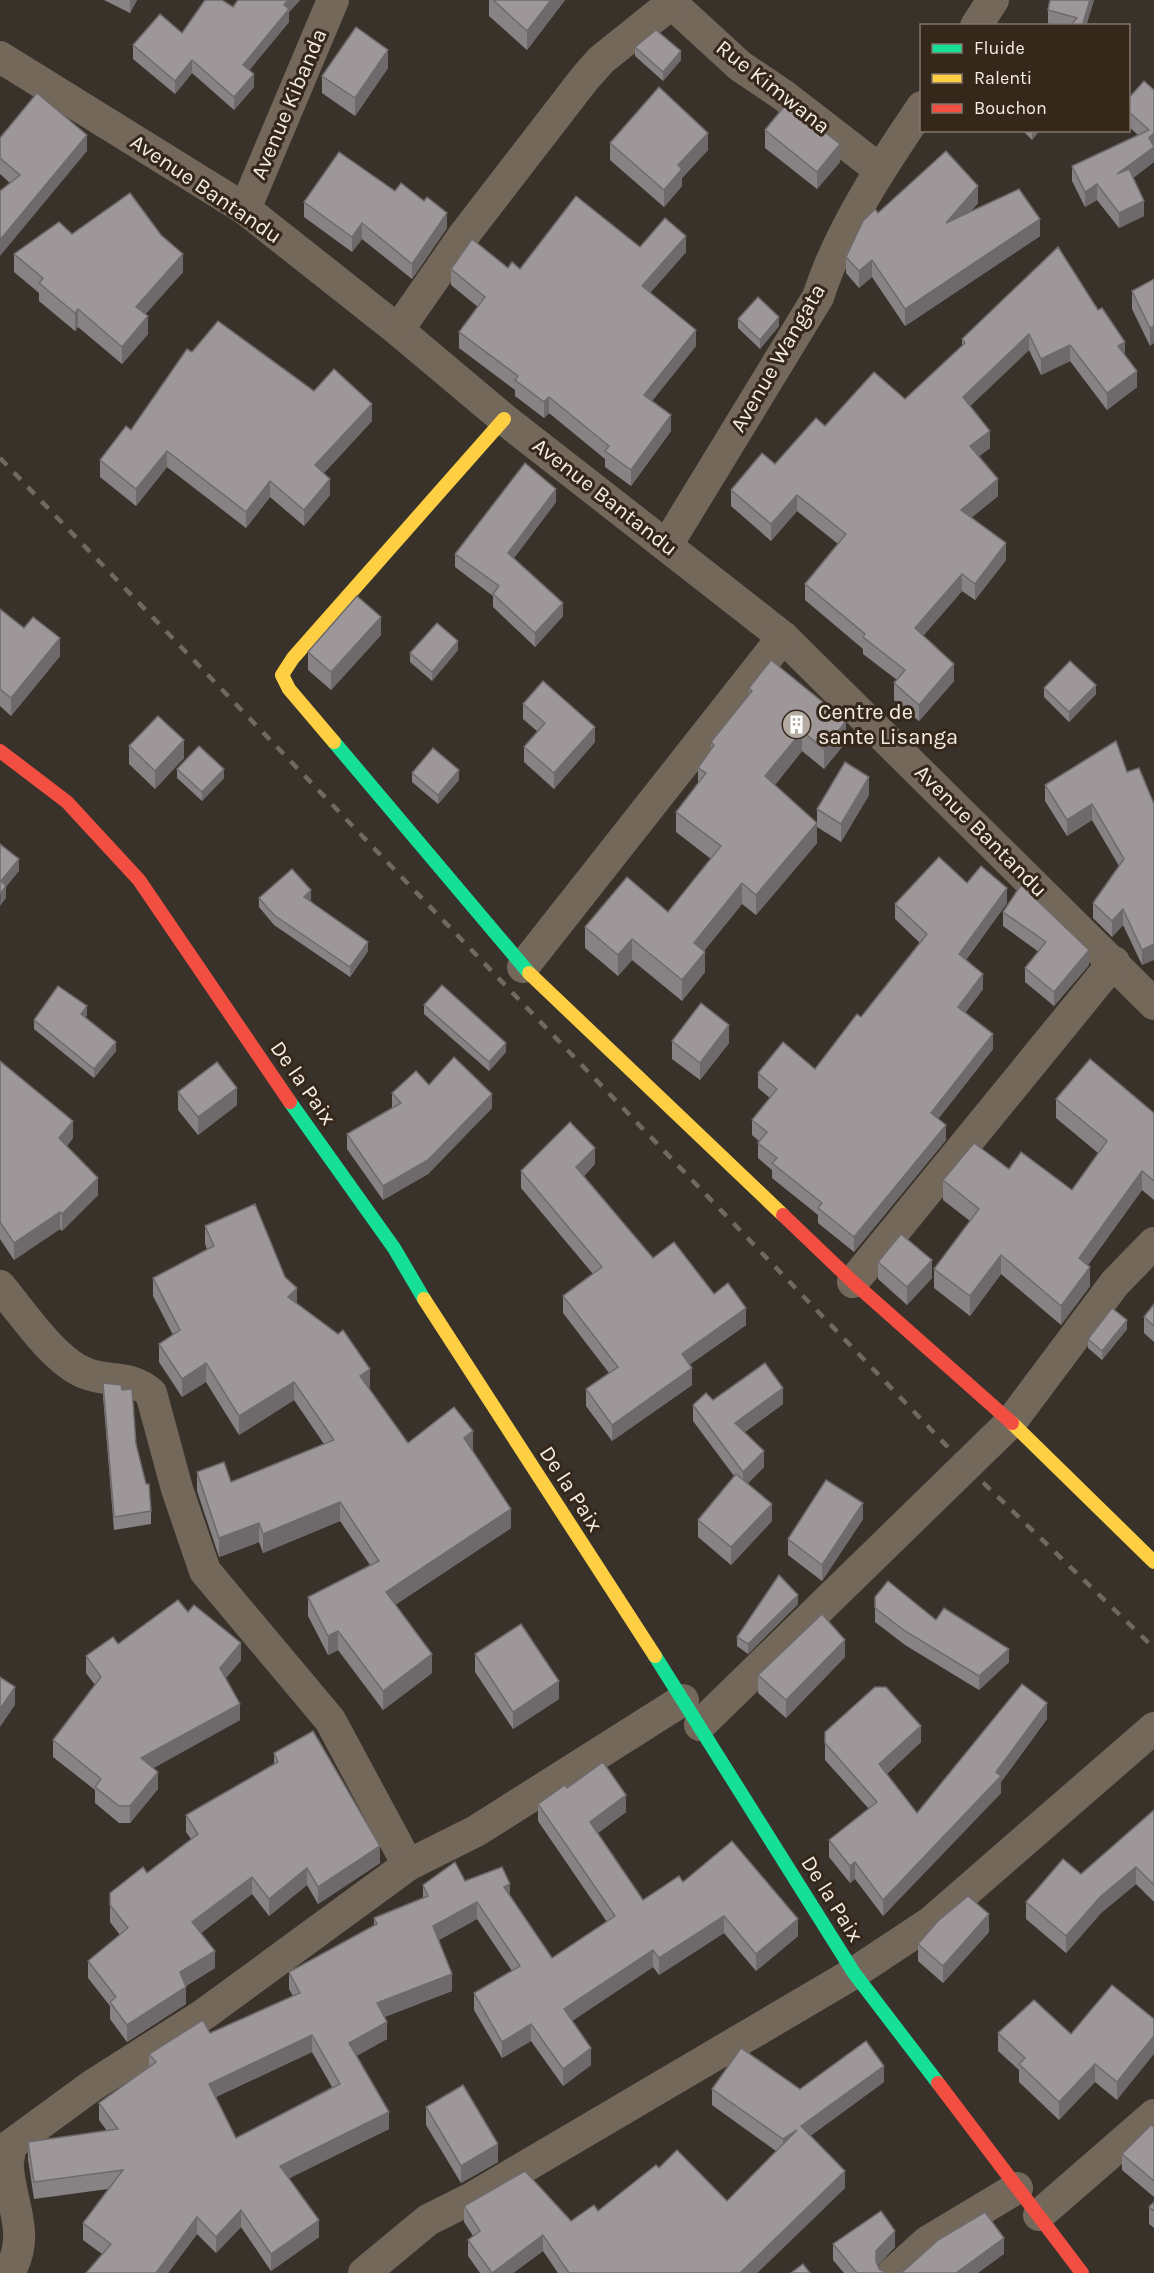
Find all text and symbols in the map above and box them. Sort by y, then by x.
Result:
legend [920,24,1130,132]
street label: Avenue Kibanda [246,25,332,183]
street label: Rue Kimwana [711,35,835,139]
text: Fluide [974,37,1025,59]
text: Ralenti [974,67,1032,89]
text: Bouchon [974,97,1047,119]
street label: Avenue Bantandu [125,129,287,249]
street label: Avenue Wangata [725,279,831,437]
street label: Avenue Bantandu [527,432,683,562]
place label: Centre de sante Lisanga [818,699,958,750]
building icon: Centre de sante Lisanga [781,709,813,741]
street label: Avenue Bantandu [909,759,1053,903]
street label: De la Paix [265,1036,341,1130]
street label: De la Paix [534,1441,608,1537]
street label: De la Paix [795,1851,869,1947]

